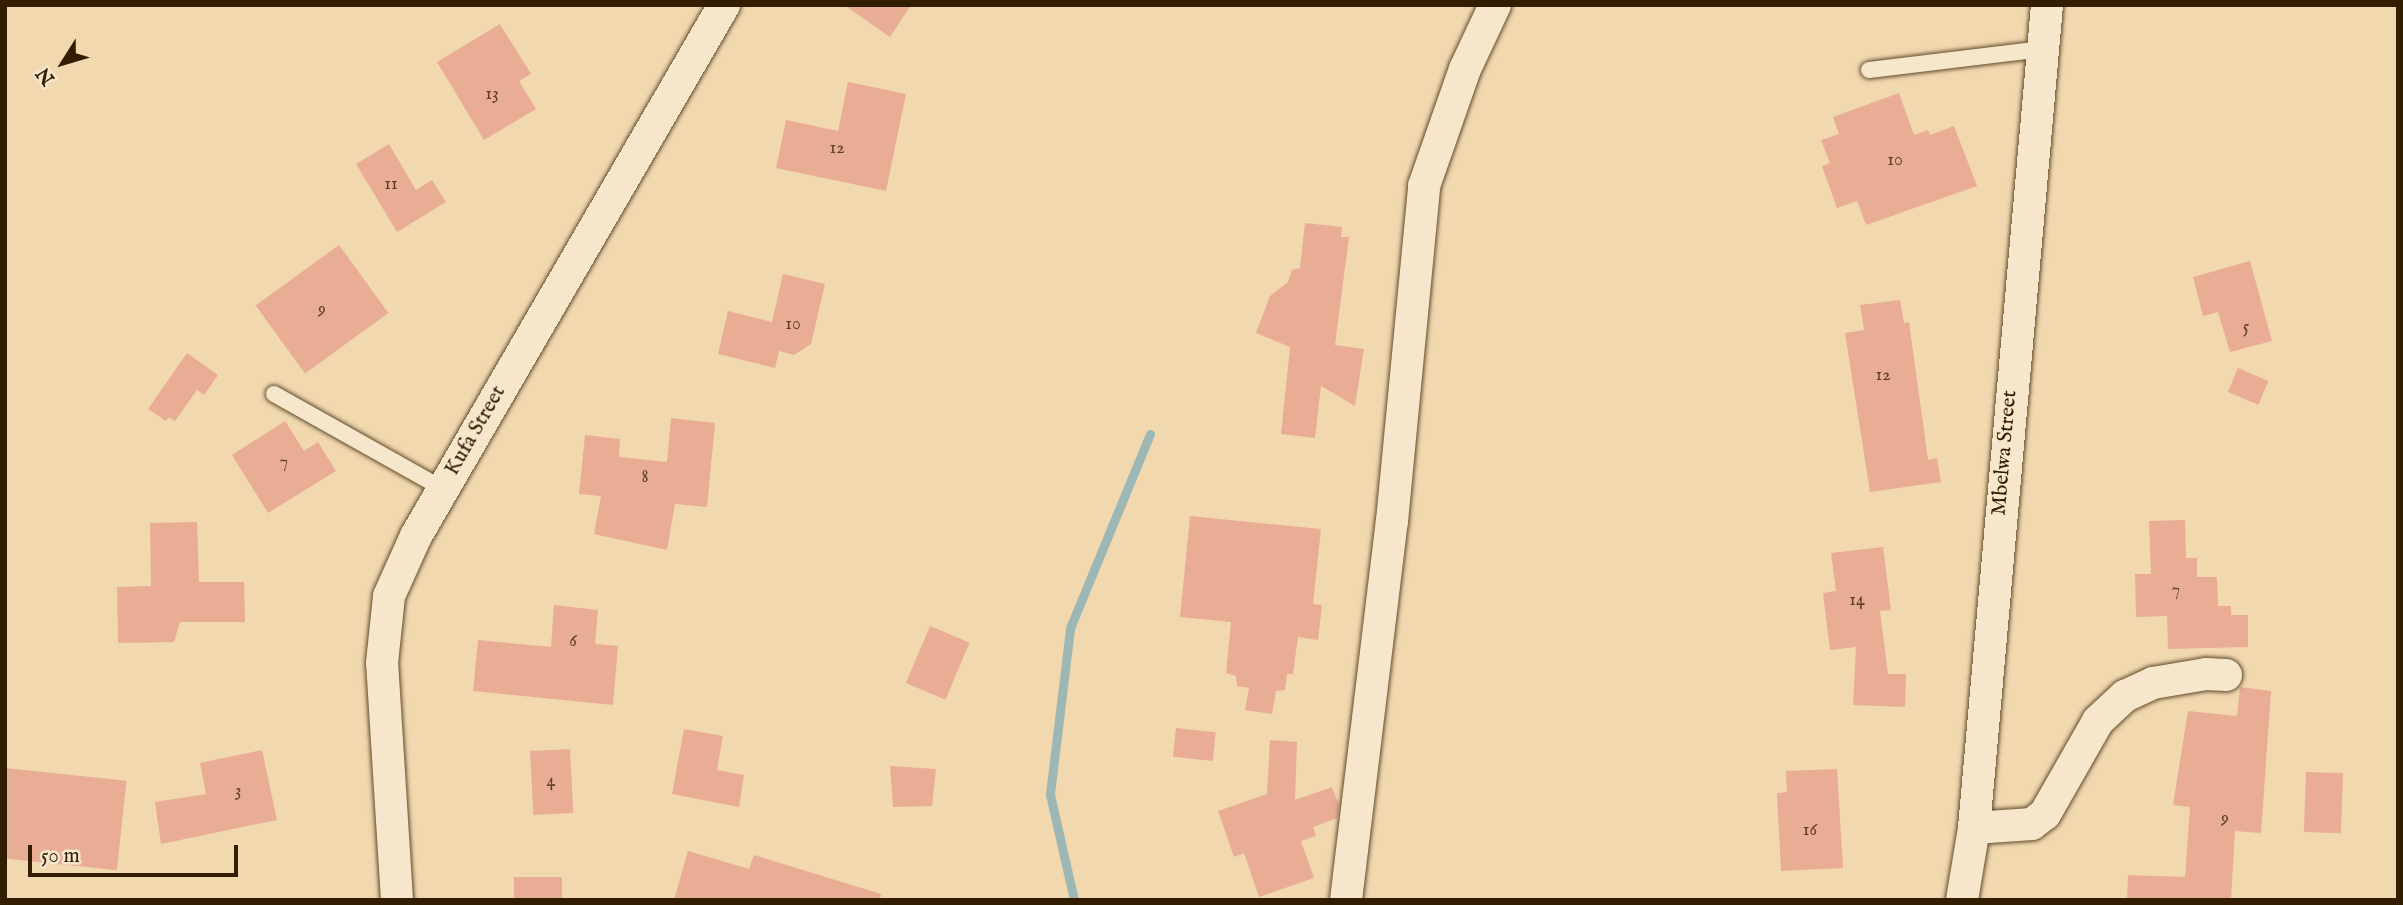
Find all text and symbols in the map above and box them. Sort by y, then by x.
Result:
north arrow [28,28,98,98]
text: N [32,62,61,89]
house number: 13 [485,84,499,106]
house number: 12 [829,138,845,160]
house number: 10 [1887,150,1903,172]
house number: 11 [384,174,398,196]
house number: 9 [318,299,326,321]
house number: 10 [785,314,801,336]
house number: 5 [2243,317,2249,339]
house number: 12 [1875,365,1891,387]
street label: Kufa Street [440,382,512,480]
street label: Mbelwa Street [1987,389,2023,517]
house number: 7 [280,452,288,474]
house number: 8 [641,467,649,489]
house number: 7 [2172,580,2180,602]
house number: 14 [1849,590,1865,612]
house number: 6 [569,631,577,653]
house number: 4 [547,771,555,793]
house number: 3 [235,781,241,803]
house number: 9 [2221,808,2229,830]
house number: 16 [1803,820,1817,842]
scale bar [32,832,242,876]
text: 50 m [41,843,80,870]

